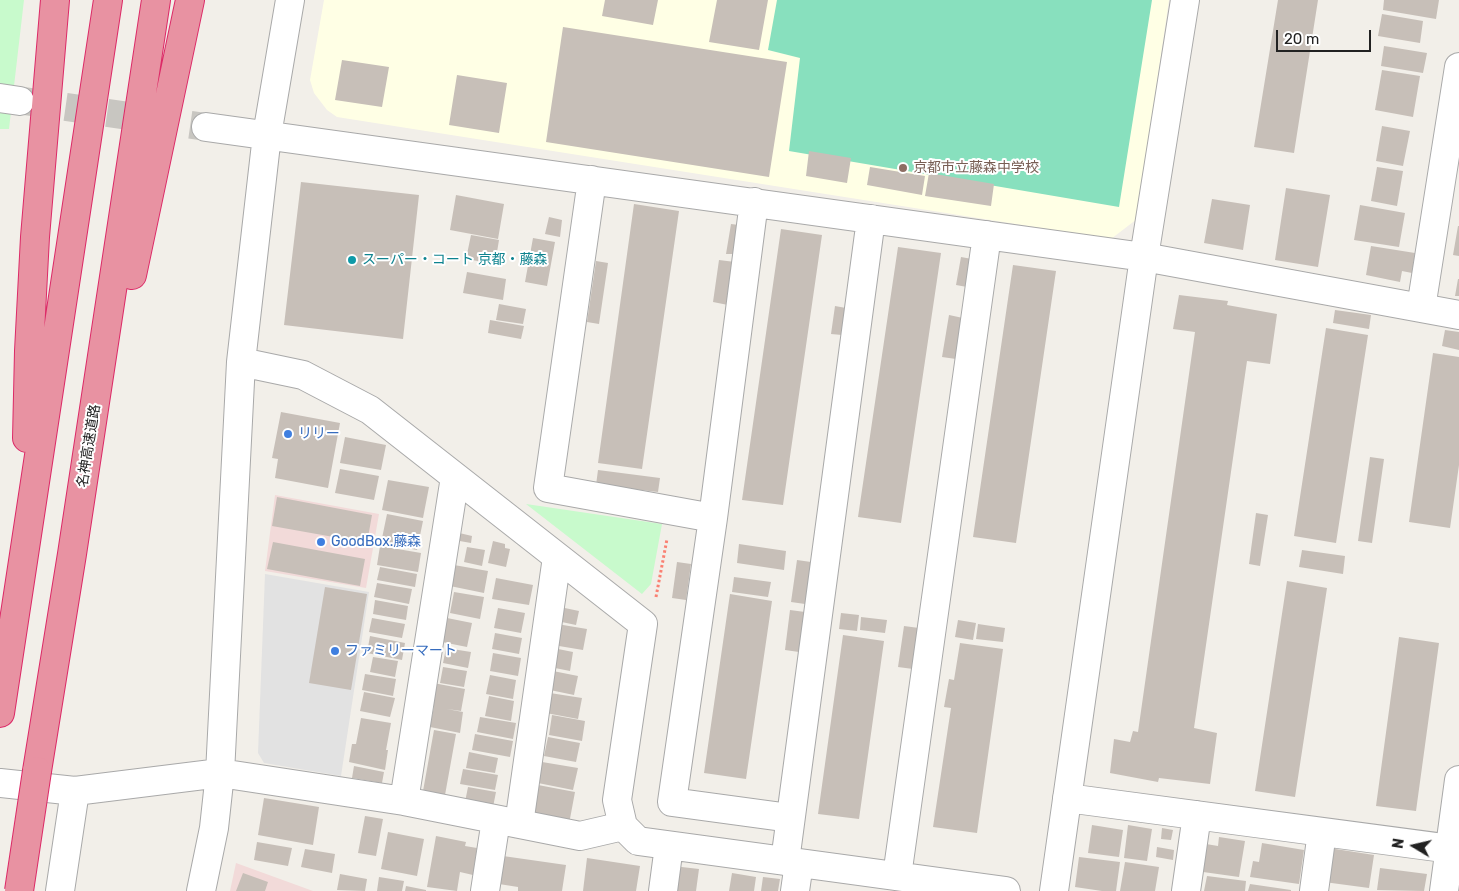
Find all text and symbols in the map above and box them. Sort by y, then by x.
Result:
scale bar [1279,20,1374,52]
text: 20 m [1284,30,1319,48]
place label: 京都市立藤森中学校 [913,160,1039,176]
marker: 京都市立藤森中学校 [897,162,909,174]
place label: スーパー・コート 京都・藤森 [362,252,547,268]
marker: スーパー・コート 京都・藤森 [346,254,358,266]
street label: 名神高速道路 [74,403,104,489]
place label: リリー [298,426,340,442]
marker: リリー [282,428,294,440]
place label: GoodBox.藤森 [331,534,421,550]
marker: GoodBox.藤森 [315,536,327,548]
place label: ファミリーマート [345,643,457,659]
marker: ファミリーマート [329,645,341,657]
north arrow [1389,821,1439,871]
text: N [1390,837,1408,850]

